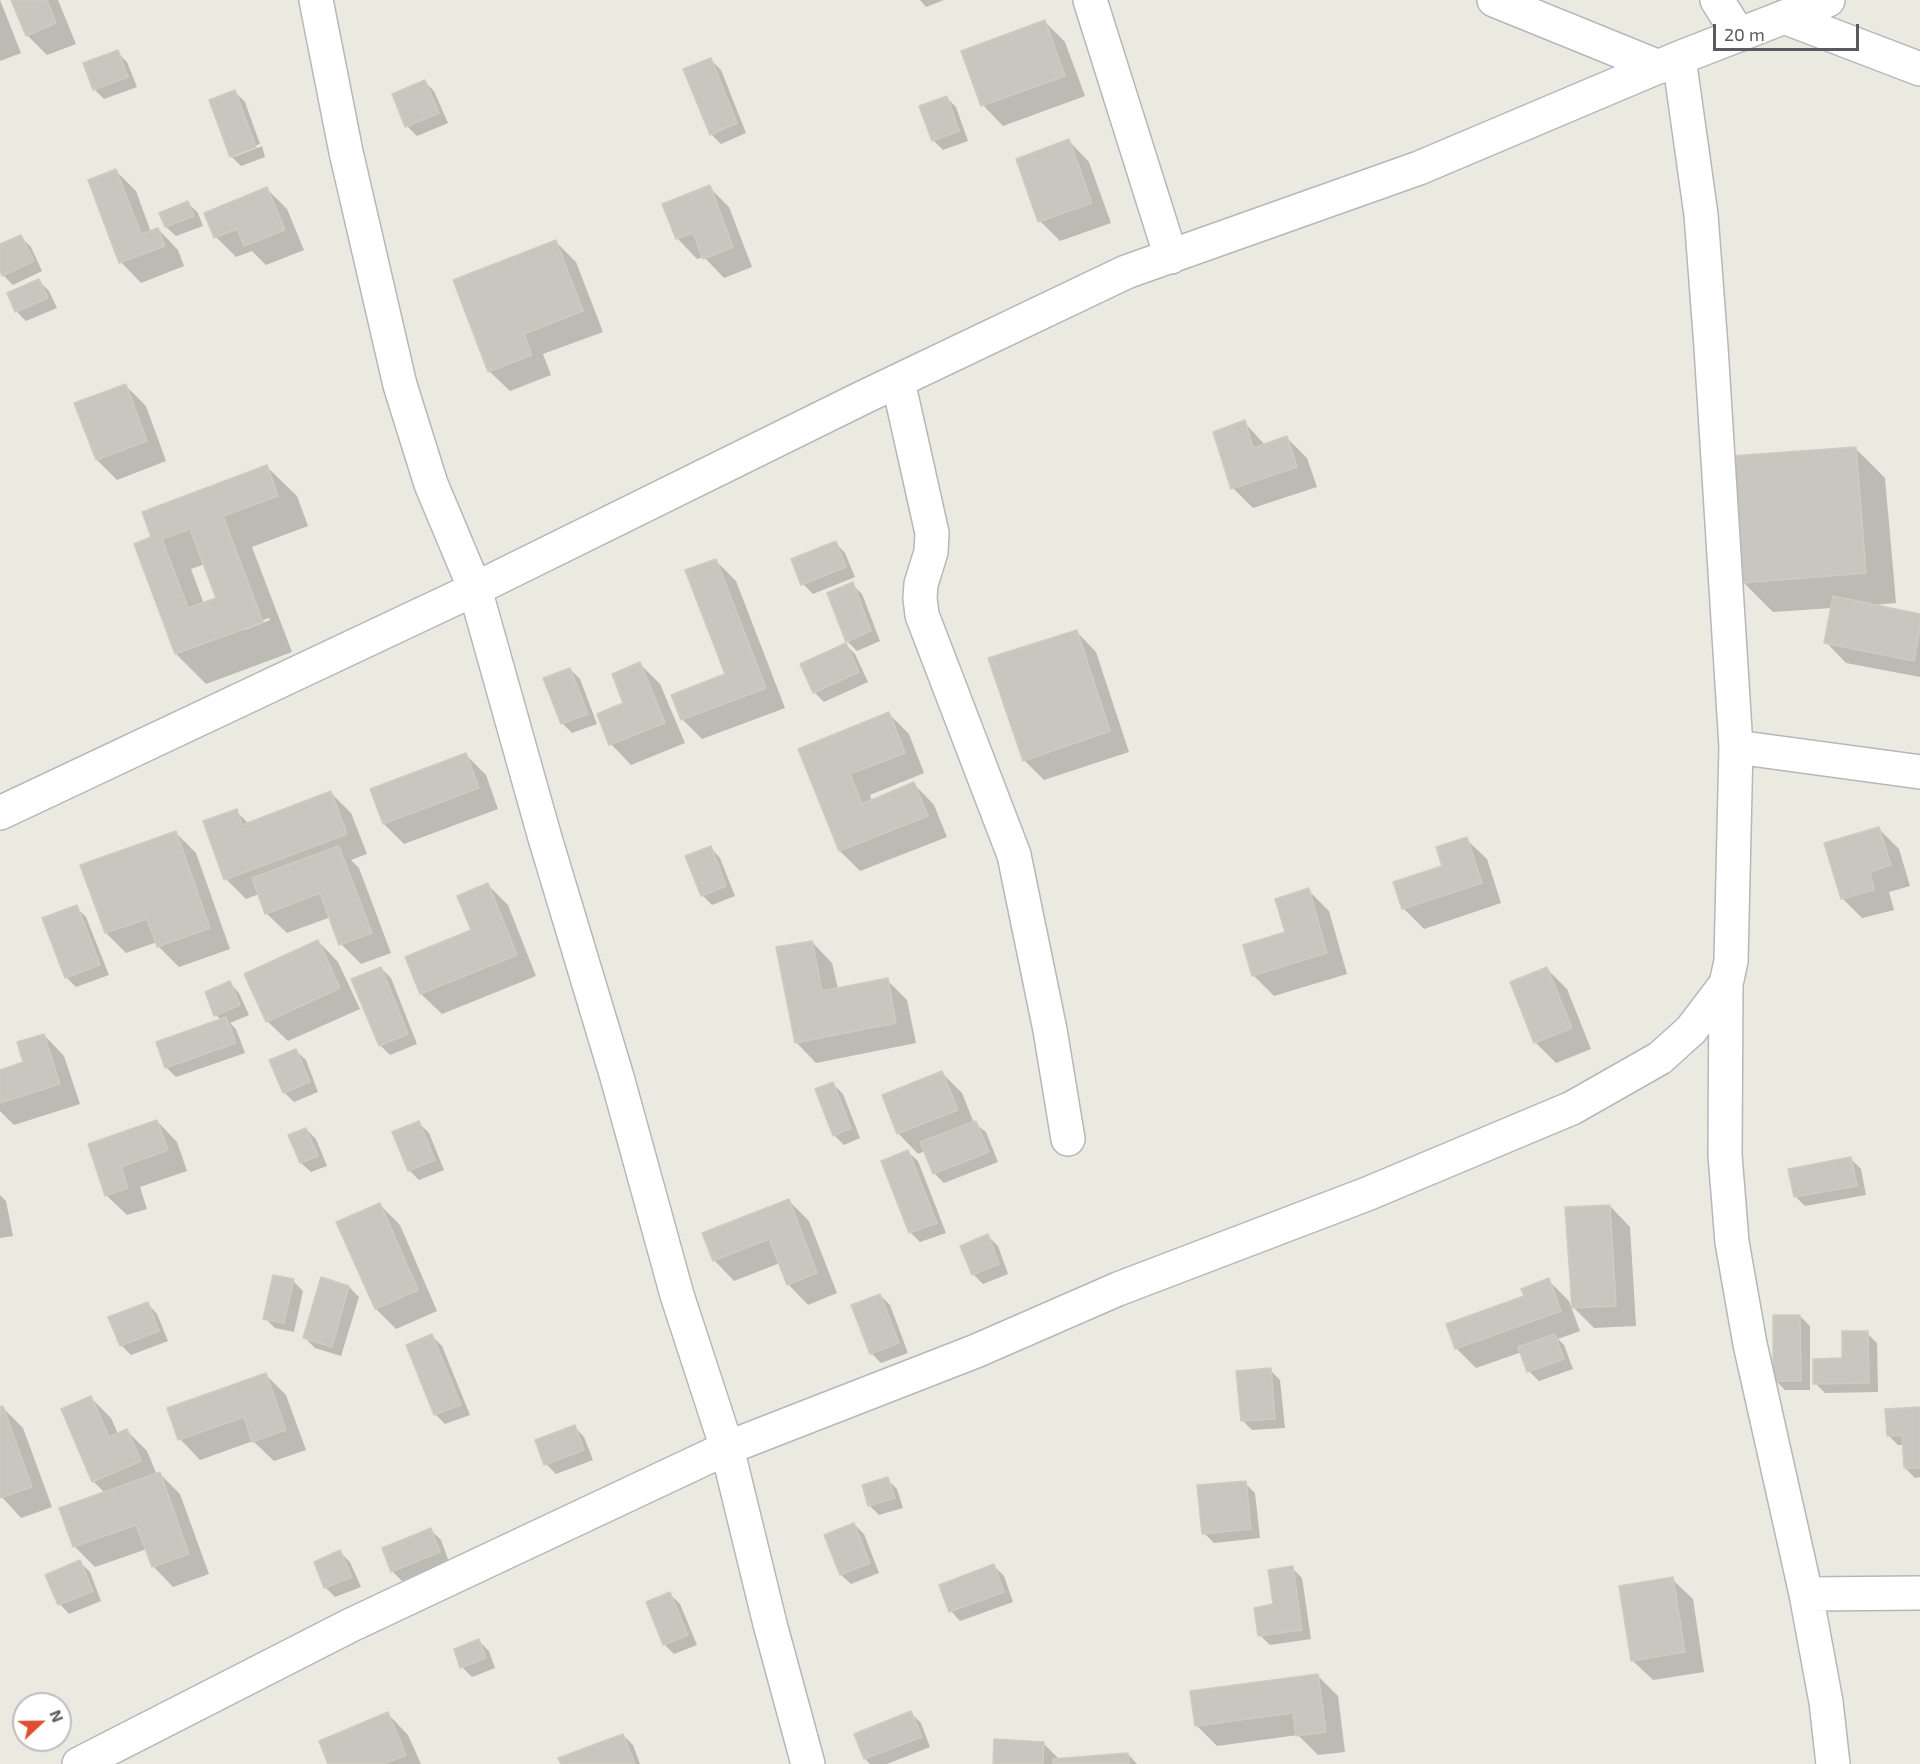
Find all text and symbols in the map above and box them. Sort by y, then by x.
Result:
scale bar [1716,12,1862,50]
text: 20 m [1724,23,1765,45]
north arrow [12,1692,72,1752]
text: N [46,1707,68,1725]

